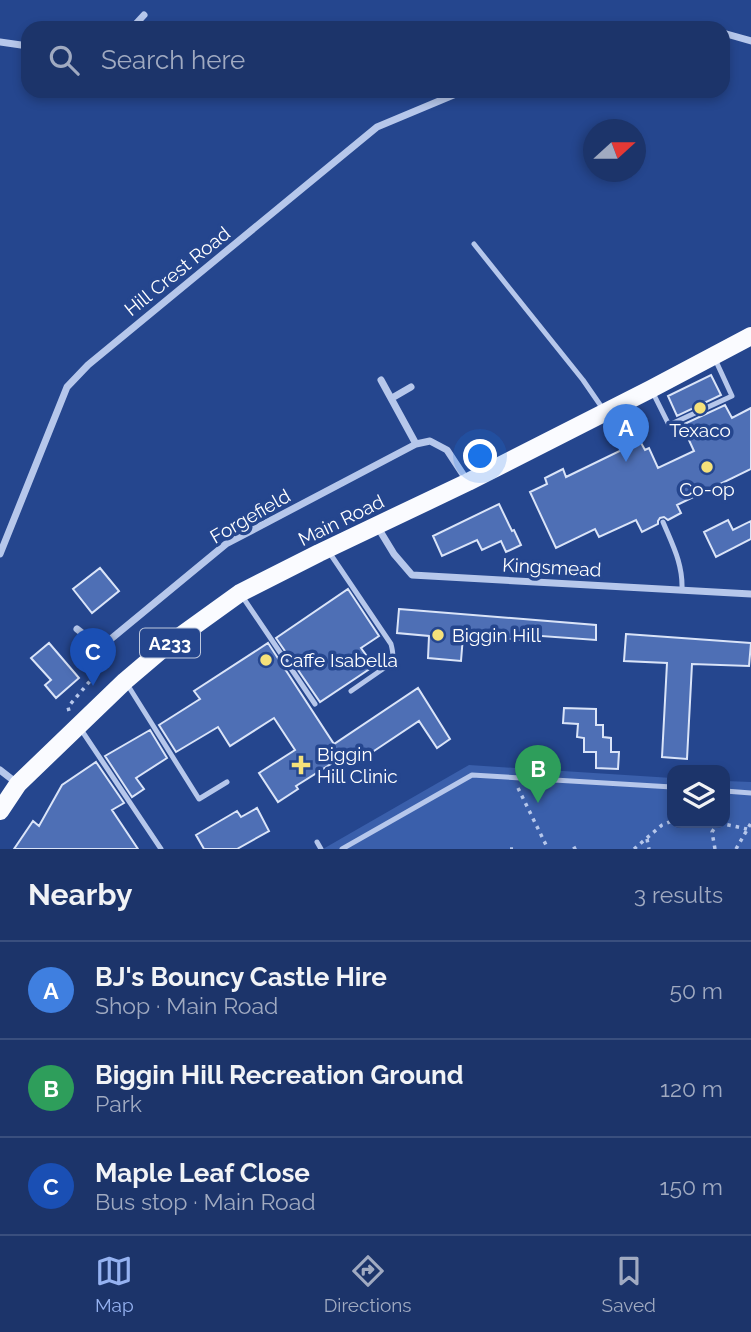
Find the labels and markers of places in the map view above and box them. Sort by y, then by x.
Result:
marker: Texaco [692,400,708,416]
pin: A [603,404,649,462]
place label: Texaco [669,419,731,441]
marker: Co-op [699,459,715,475]
place label: Co-op [679,478,735,500]
place label: Biggin Hill [452,624,542,646]
marker: Biggin Hill [430,627,446,643]
pin: C [70,628,116,686]
place label: Caffe Isabella [280,649,398,671]
marker: Caffe Isabella [258,652,274,668]
place label: Biggin Hill Clinic [317,743,398,787]
pin: B [515,745,561,803]
marker: Biggin Hill Clinic [291,755,311,775]

